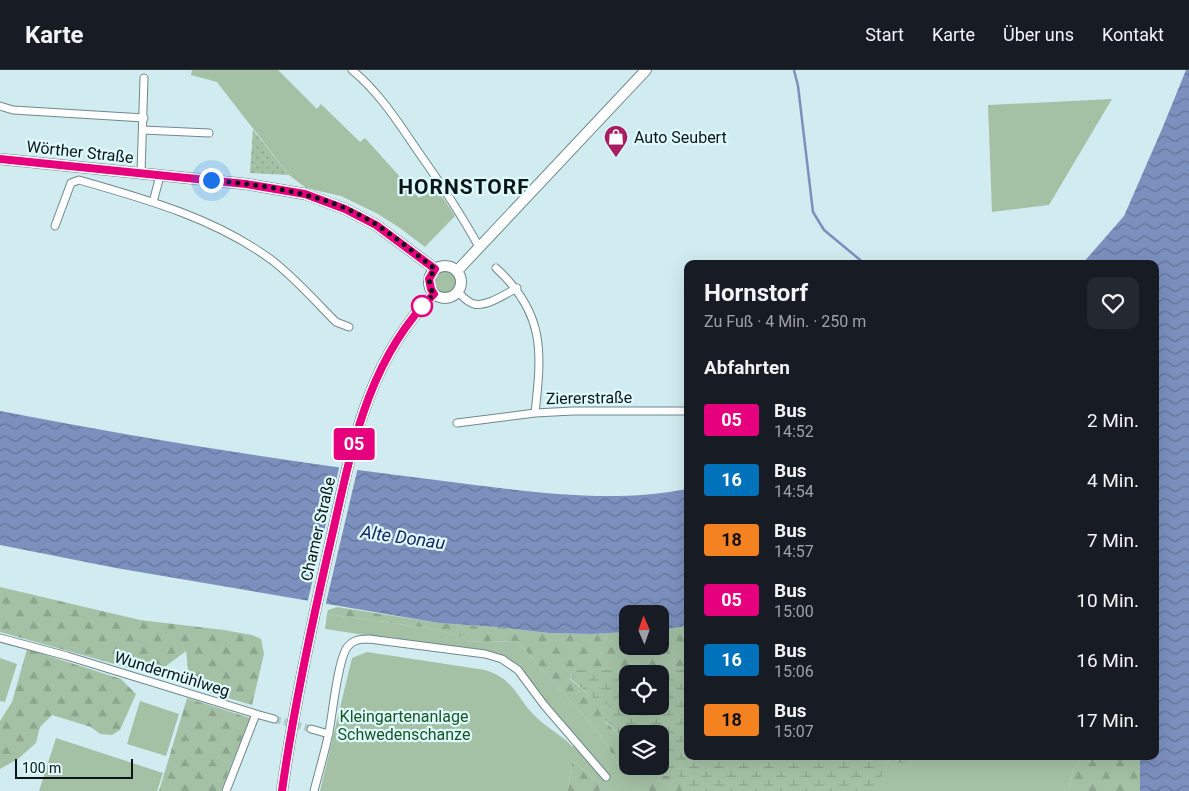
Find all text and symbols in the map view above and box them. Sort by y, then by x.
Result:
text: Karte [25,21,84,49]
text: Start [865,24,904,45]
text: Karte [932,24,975,45]
text: Über uns [1003,24,1074,45]
text: Kontakt [1102,24,1164,45]
shop icon: Auto Seubert [603,124,629,158]
place label: Auto Seubert [634,128,727,147]
street label: Wörther Straße [26,137,134,167]
your location [199,168,224,193]
district label: HORNSTORF [398,175,530,199]
button: heart [1087,277,1139,329]
text: Hornstorf [704,279,808,307]
unlabelled marker [411,295,433,317]
text: Zu Fuß · 4 Min. · 250 m [704,312,866,331]
text: Abfahrten [704,356,790,379]
street label: Ziererstraße [546,388,632,408]
text: Bus [774,399,807,422]
text: 05 [721,409,742,430]
text: 2 Min. [1087,409,1139,432]
text: 14:52 [774,422,814,441]
line badge: 05 [332,428,376,460]
text: 05 [344,433,364,454]
text: Bus [774,459,807,482]
text: 16 [721,469,742,490]
text: 4 Min. [1087,469,1139,492]
street label: Chamer Straße [297,475,339,583]
text: 14:54 [774,482,814,501]
text: Bus [774,519,807,542]
water label: Alte Donau [358,521,447,553]
text: 18 [721,529,742,550]
text: 7 Min. [1087,529,1139,552]
text: 14:57 [774,542,814,561]
text: Bus [774,579,807,602]
text: 05 [721,589,742,610]
text: 10 Min. [1076,589,1139,612]
text: 15:00 [774,602,814,621]
north arrow [619,605,669,655]
map controls [619,605,669,775]
text: Bus [774,639,807,662]
street label: Wundermühlweg [112,647,232,701]
text: 16 [721,649,742,670]
text: 16 Min. [1076,649,1139,672]
text: 15:06 [774,662,814,681]
button: locate [619,665,669,715]
text: Bus [774,699,807,722]
park label: Kleingartenanlage Schwedenschanze [338,707,470,744]
text: 18 [721,709,742,730]
text: 17 Min. [1076,709,1139,732]
text: 15:07 [774,722,814,741]
button: layers [619,725,669,775]
scale bar [15,756,132,779]
text: 100 m [22,760,61,776]

